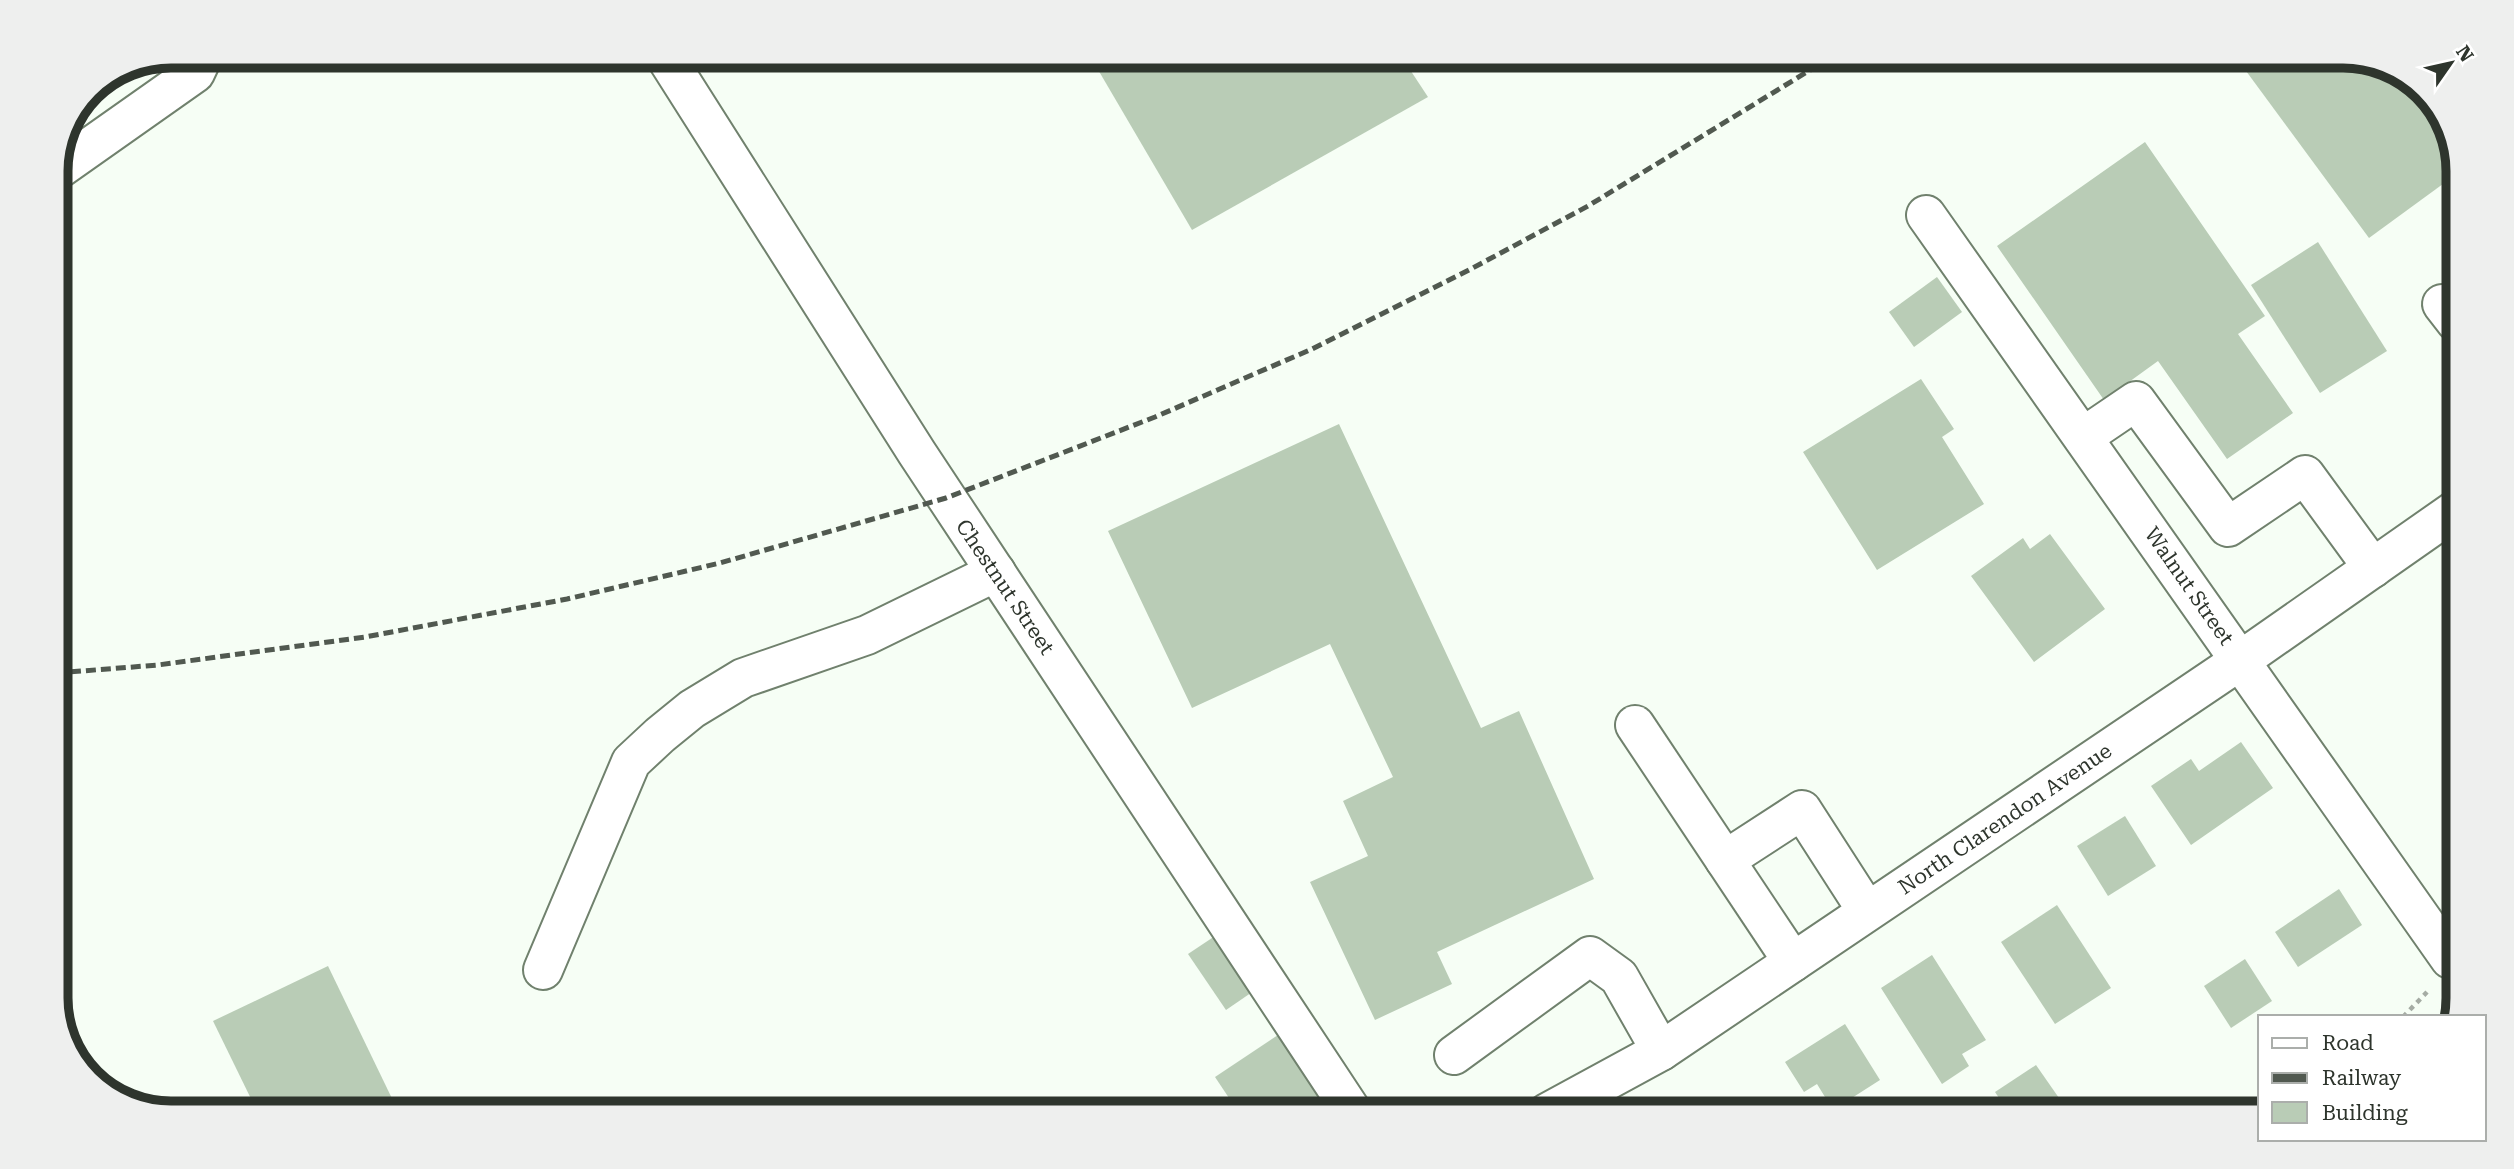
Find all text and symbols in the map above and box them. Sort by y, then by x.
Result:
north arrow [2416,28,2486,98]
text: N [2451,41,2479,67]
street label: Chestnut Street [951,515,1059,659]
street label: Walnut Street [2140,523,2239,650]
street label: North Clarendon Avenue [1894,739,2116,899]
legend [2258,1015,2486,1141]
text: Road [2322,1031,2374,1055]
text: Railway [2322,1066,2402,1090]
text: Building [2322,1101,2408,1125]

